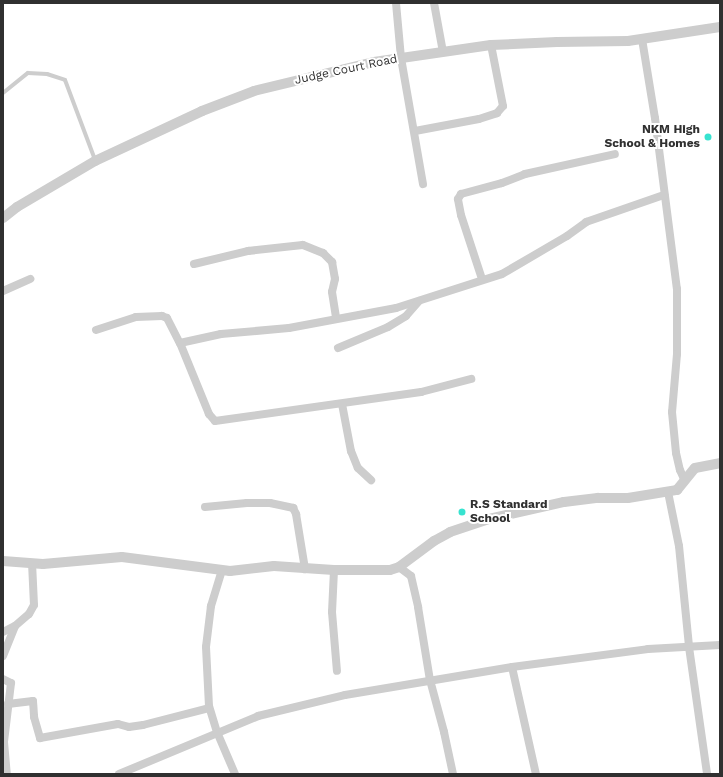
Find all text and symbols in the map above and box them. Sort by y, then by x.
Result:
street label: Judge Court Road [293,52,399,88]
place label: NKM High School & Homes [604,123,700,151]
marker: NKM High School & Homes [703,132,713,142]
place label: R.S Standard School [470,498,548,526]
marker: R.S Standard School [457,507,467,517]

